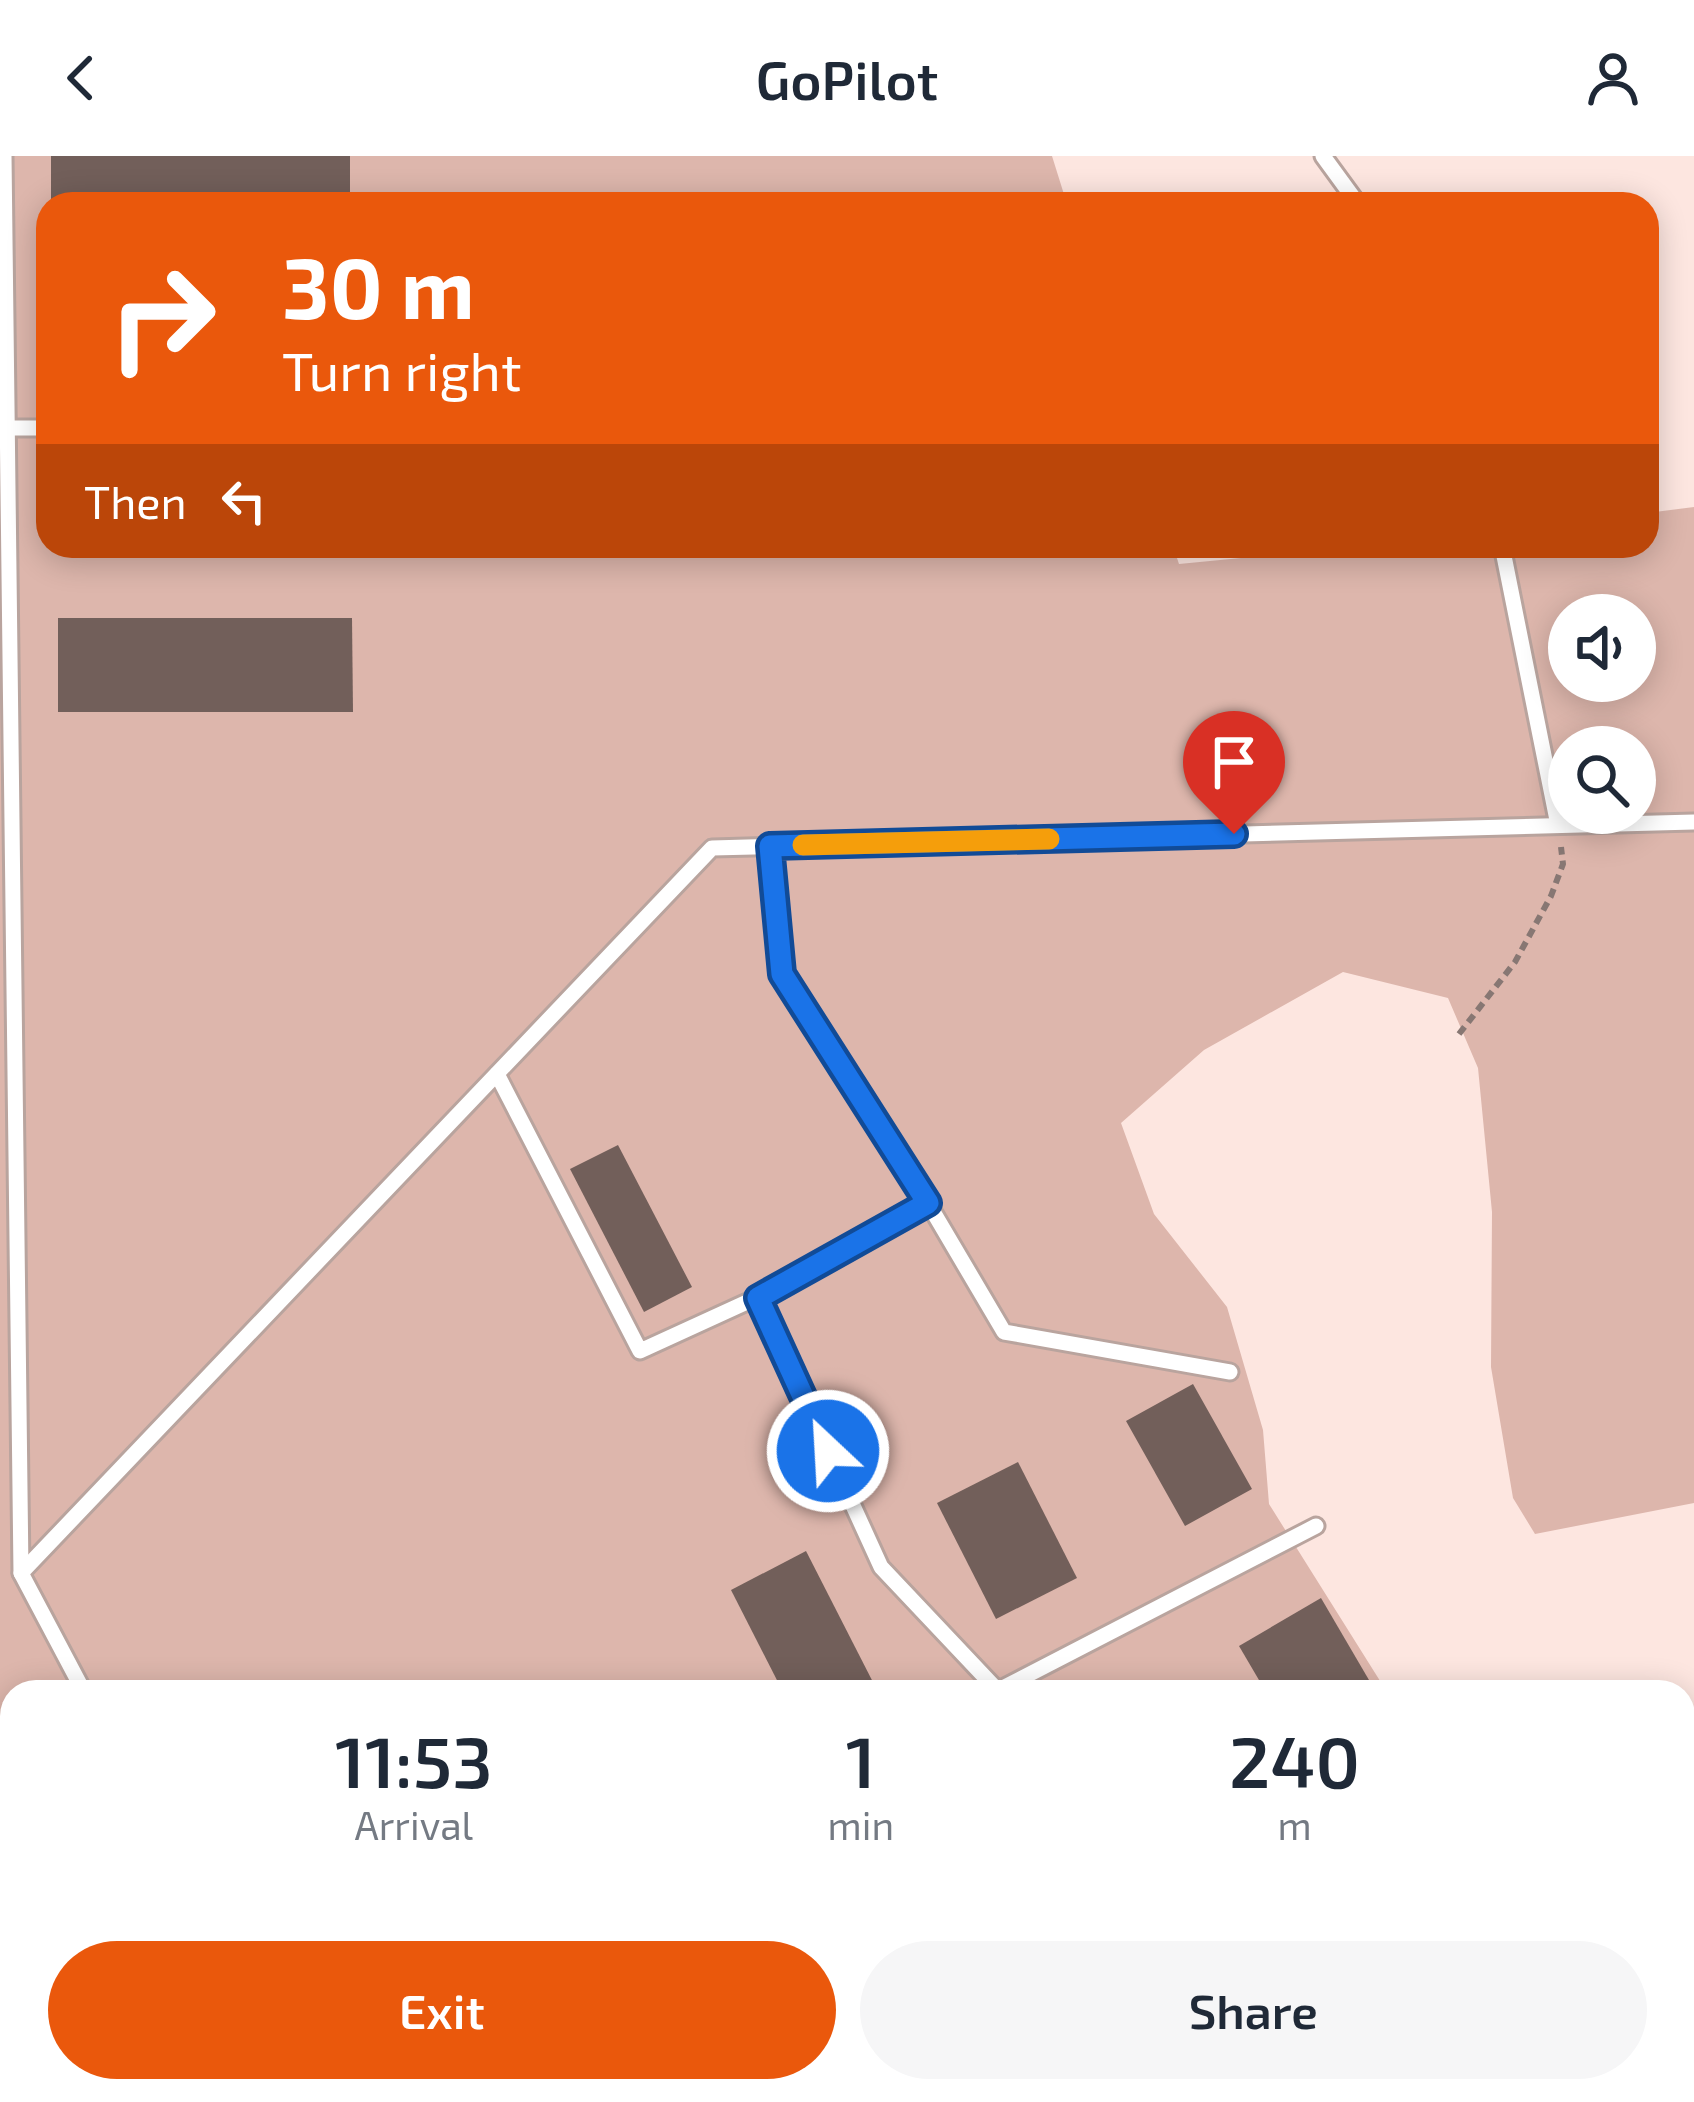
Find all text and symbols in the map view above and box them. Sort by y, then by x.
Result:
icon: back [48,45,114,111]
icon: person [1580,45,1646,111]
text: GoPilot [756,46,938,111]
text: 30 m [282,235,475,336]
icon: right [84,240,240,396]
text: Turn right [282,337,522,402]
icon: left [211,468,277,534]
text: Then [84,474,187,528]
map controls [1548,594,1656,834]
button: sound [1548,594,1656,702]
pin [1183,711,1285,834]
button: search [1548,726,1656,834]
icon: arrive [1201,729,1267,795]
position arrow [765,1388,891,1514]
text: 11:53 [335,1716,493,1802]
text: 1 [846,1716,876,1802]
text: 240 [1229,1716,1360,1802]
text: Arrival [354,1801,473,1848]
text: min [828,1801,894,1848]
text: m [1277,1801,1312,1848]
button: Exit [48,1941,836,2079]
button: Share [860,1941,1647,2079]

